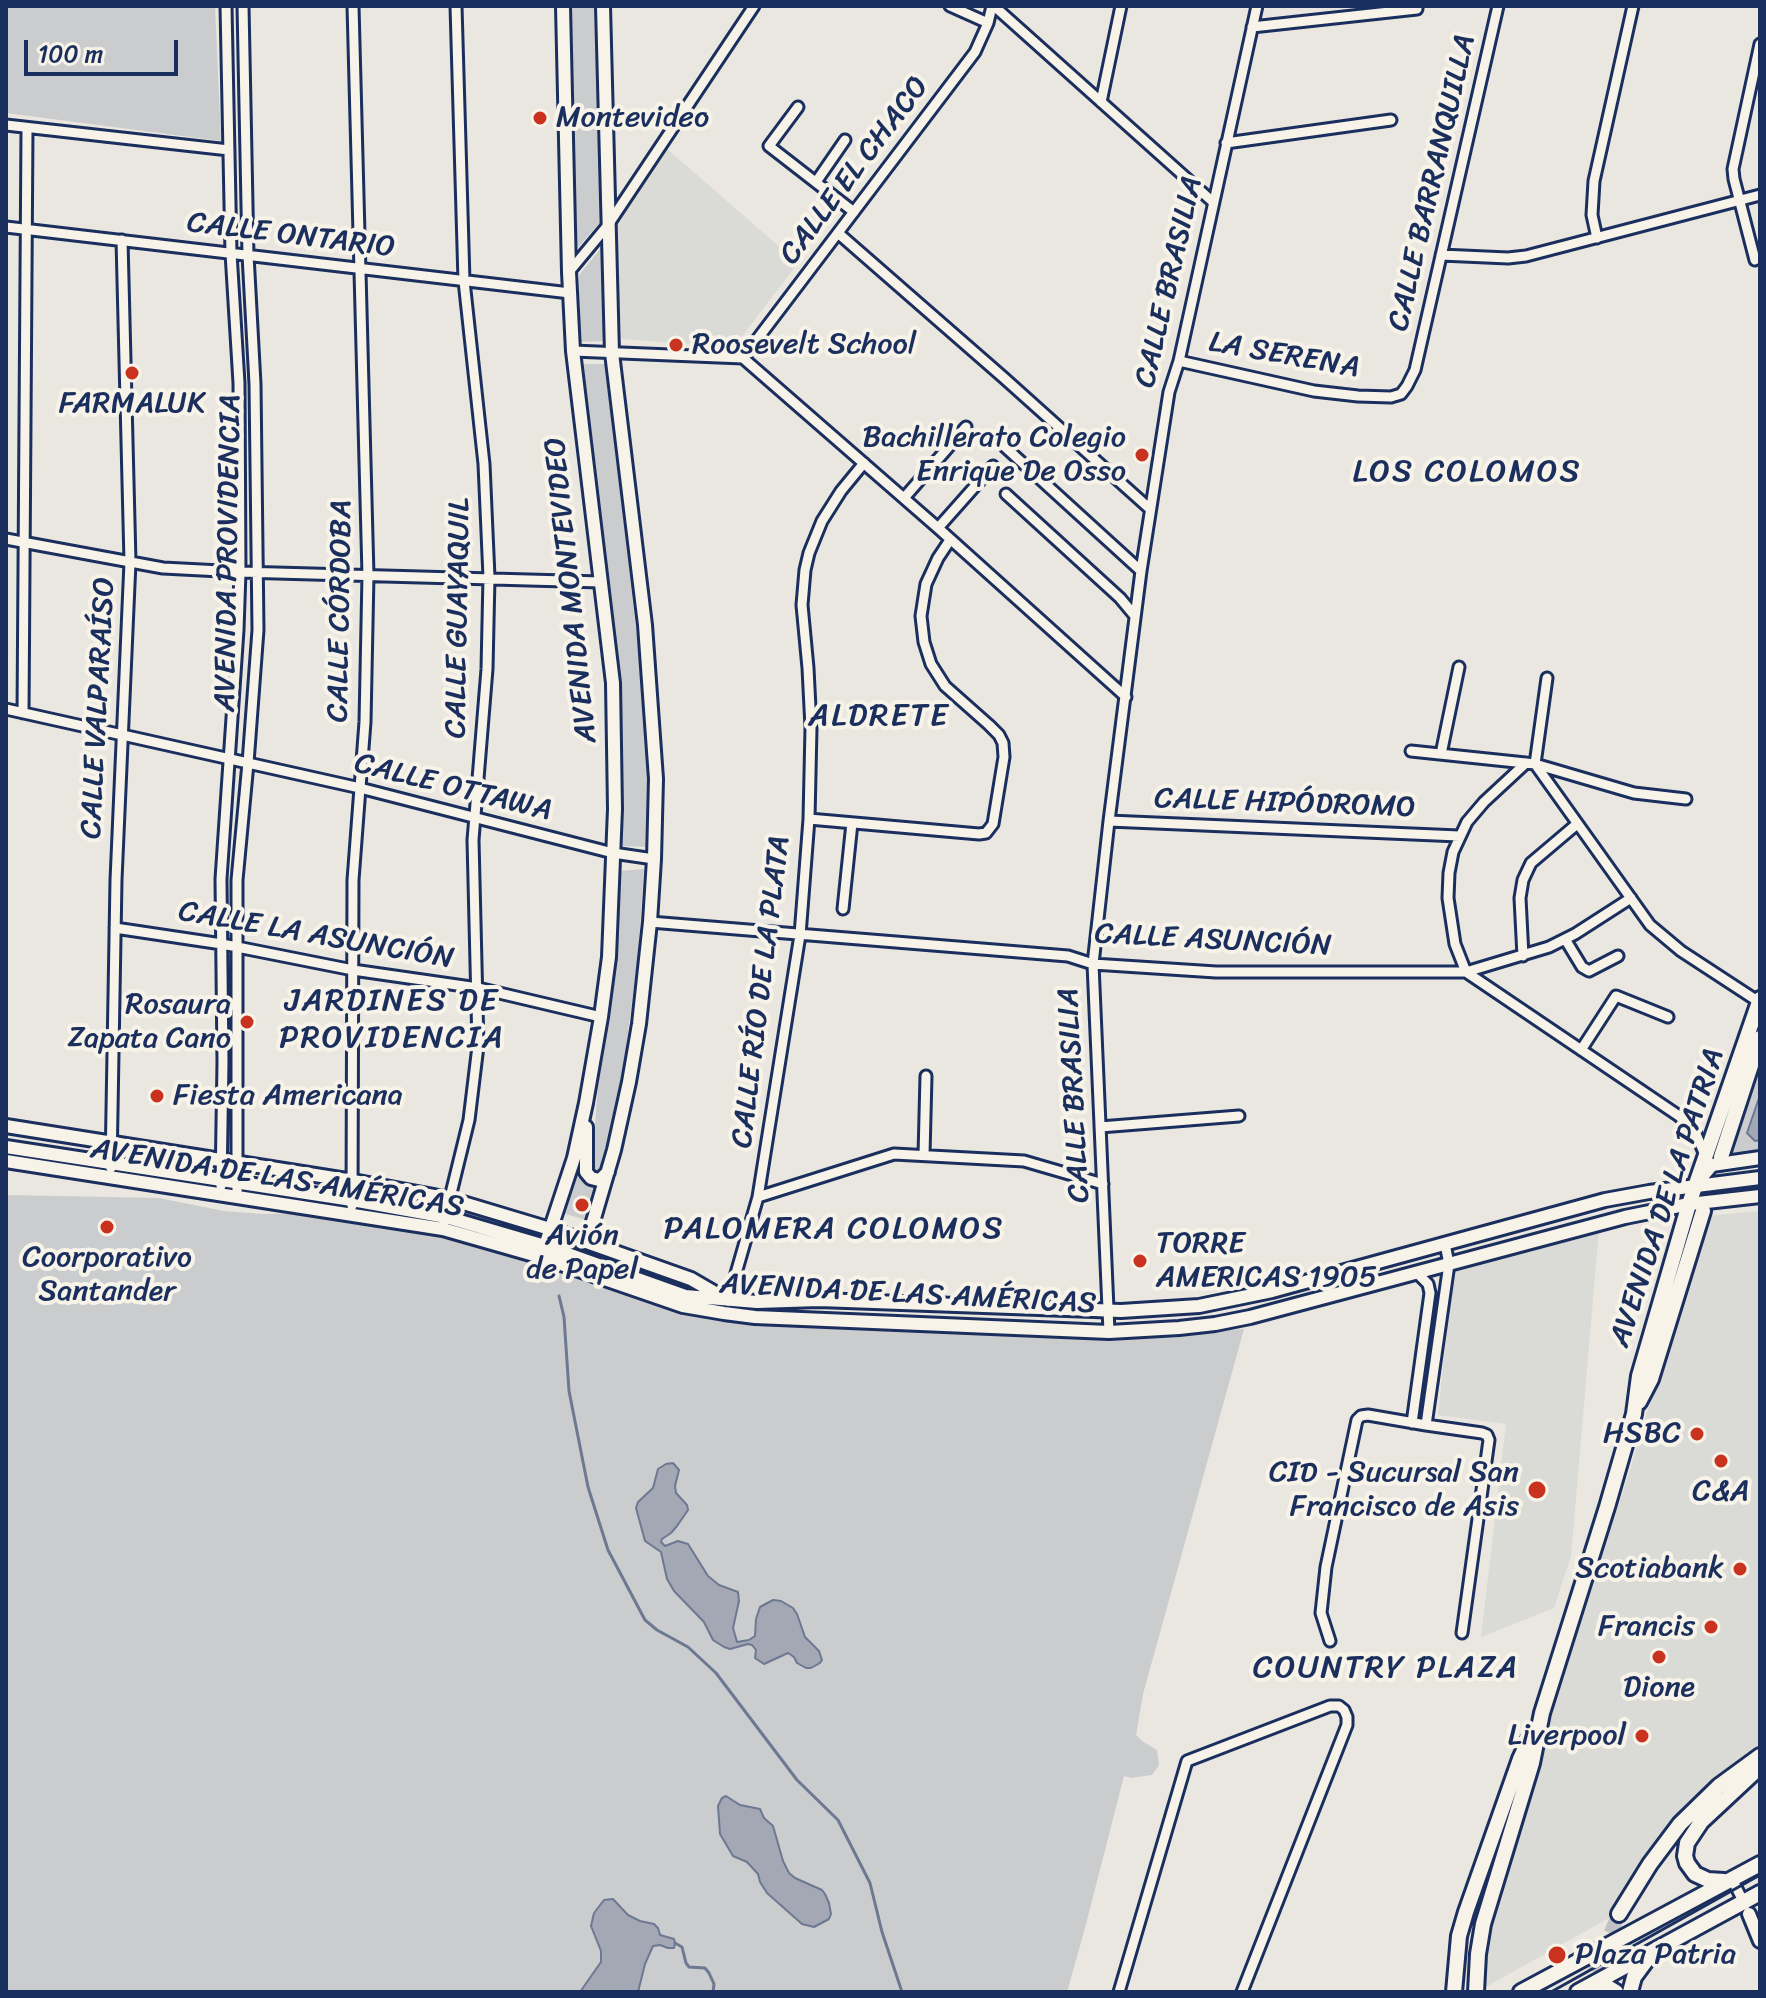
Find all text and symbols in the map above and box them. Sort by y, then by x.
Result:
scale bar [28,24,182,74]
street label: CALLE BARRANQUILLA [1381,31,1485,335]
text: 100 m [38,33,103,75]
street label: CALLE EL CHACO [773,70,937,272]
place label: Montevideo [556,100,709,136]
marker: Montevideo [531,109,549,127]
street label: CALLE BRASILIA [1128,173,1212,391]
street label: CALLE ONTARIO [185,205,397,267]
street label: LA SERENA [1206,325,1362,387]
place label: Roosevelt School [692,327,916,363]
marker: Roosevelt School [667,336,685,354]
marker: FARMALUK [123,364,141,382]
place label: FARMALUK [59,386,205,422]
street label: AVENIDA PROVIDENCIA [208,394,250,712]
place label: Bachillerato Colegio Enrique De Osso [862,420,1126,490]
street label: AVENIDA MONTEVIDEO [538,435,606,745]
marker: Bachillerato Colegio Enrique De Osso [1133,446,1151,464]
district label: LOS COLOMOS [1353,454,1581,492]
street label: CALLE GUAYAQUIL [439,497,479,739]
street label: CALLE CÓRDOBA [321,499,361,723]
street label: CALLE VALPARAÍSO [74,576,124,840]
district label: ALDRETE [808,698,950,736]
street label: CALLE OTTAWA [351,746,555,830]
street label: CALLE HIPÓDROMO [1154,781,1416,827]
street label: CALLE RÍO DE LA PLATA [725,834,799,1150]
street label: CALLE LA ASUNCIÓN [176,894,456,978]
street label: CALLE ASUNCIÓN [1094,917,1332,965]
district label: JARDINES DE PROVIDENCIA [281,983,503,1058]
street label: CALLE BRASILIA [1051,986,1099,1204]
place label: Rosaura Zapata Cano [68,987,231,1058]
marker: Rosaura Zapata Cano [238,1013,256,1031]
street label: AVENIDA DE LA PATRIA [1603,1044,1733,1352]
place label: Fiesta Americana [173,1078,403,1114]
marker: Fiesta Americana [148,1087,166,1105]
street label: AVENIDA DE LAS AMÉRICAS [88,1132,466,1226]
marker: Avión de Papel [573,1196,591,1214]
district label: PALOMERA COLOMOS [664,1211,1004,1249]
marker: Coorporativo Santander [98,1218,116,1236]
place label: Avión de Papel [526,1218,638,1288]
place label: TORRE AMERICAS 1905 [1156,1226,1377,1296]
place label: Coorporativo Santander [22,1240,192,1310]
marker: TORRE AMERICAS 1905 [1131,1252,1149,1270]
street label: AVENIDA DE LAS AMÉRICAS [719,1267,1097,1323]
place label: HSBC [1603,1416,1681,1452]
marker: HSBC [1688,1425,1706,1443]
marker: C&A [1712,1452,1730,1470]
place label: CID - Sucursal San Francisco de Asis [1269,1455,1519,1526]
place label: C&A [1692,1474,1750,1510]
marker: CID - Sucursal San Francisco de Asis [1526,1479,1548,1501]
place label: Scotiabank [1575,1551,1724,1587]
marker: Scotiabank [1731,1560,1749,1578]
place label: Francis [1598,1609,1695,1645]
marker: Francis [1702,1618,1720,1636]
marker: Dione [1650,1648,1668,1666]
district label: COUNTRY PLAZA [1253,1650,1519,1688]
place label: Dione [1623,1670,1695,1706]
place label: Liverpool [1508,1718,1626,1754]
marker: Liverpool [1633,1727,1651,1745]
place label: Plaza Patria [1575,1937,1736,1973]
marker: Plaza Patria [1546,1944,1568,1966]

